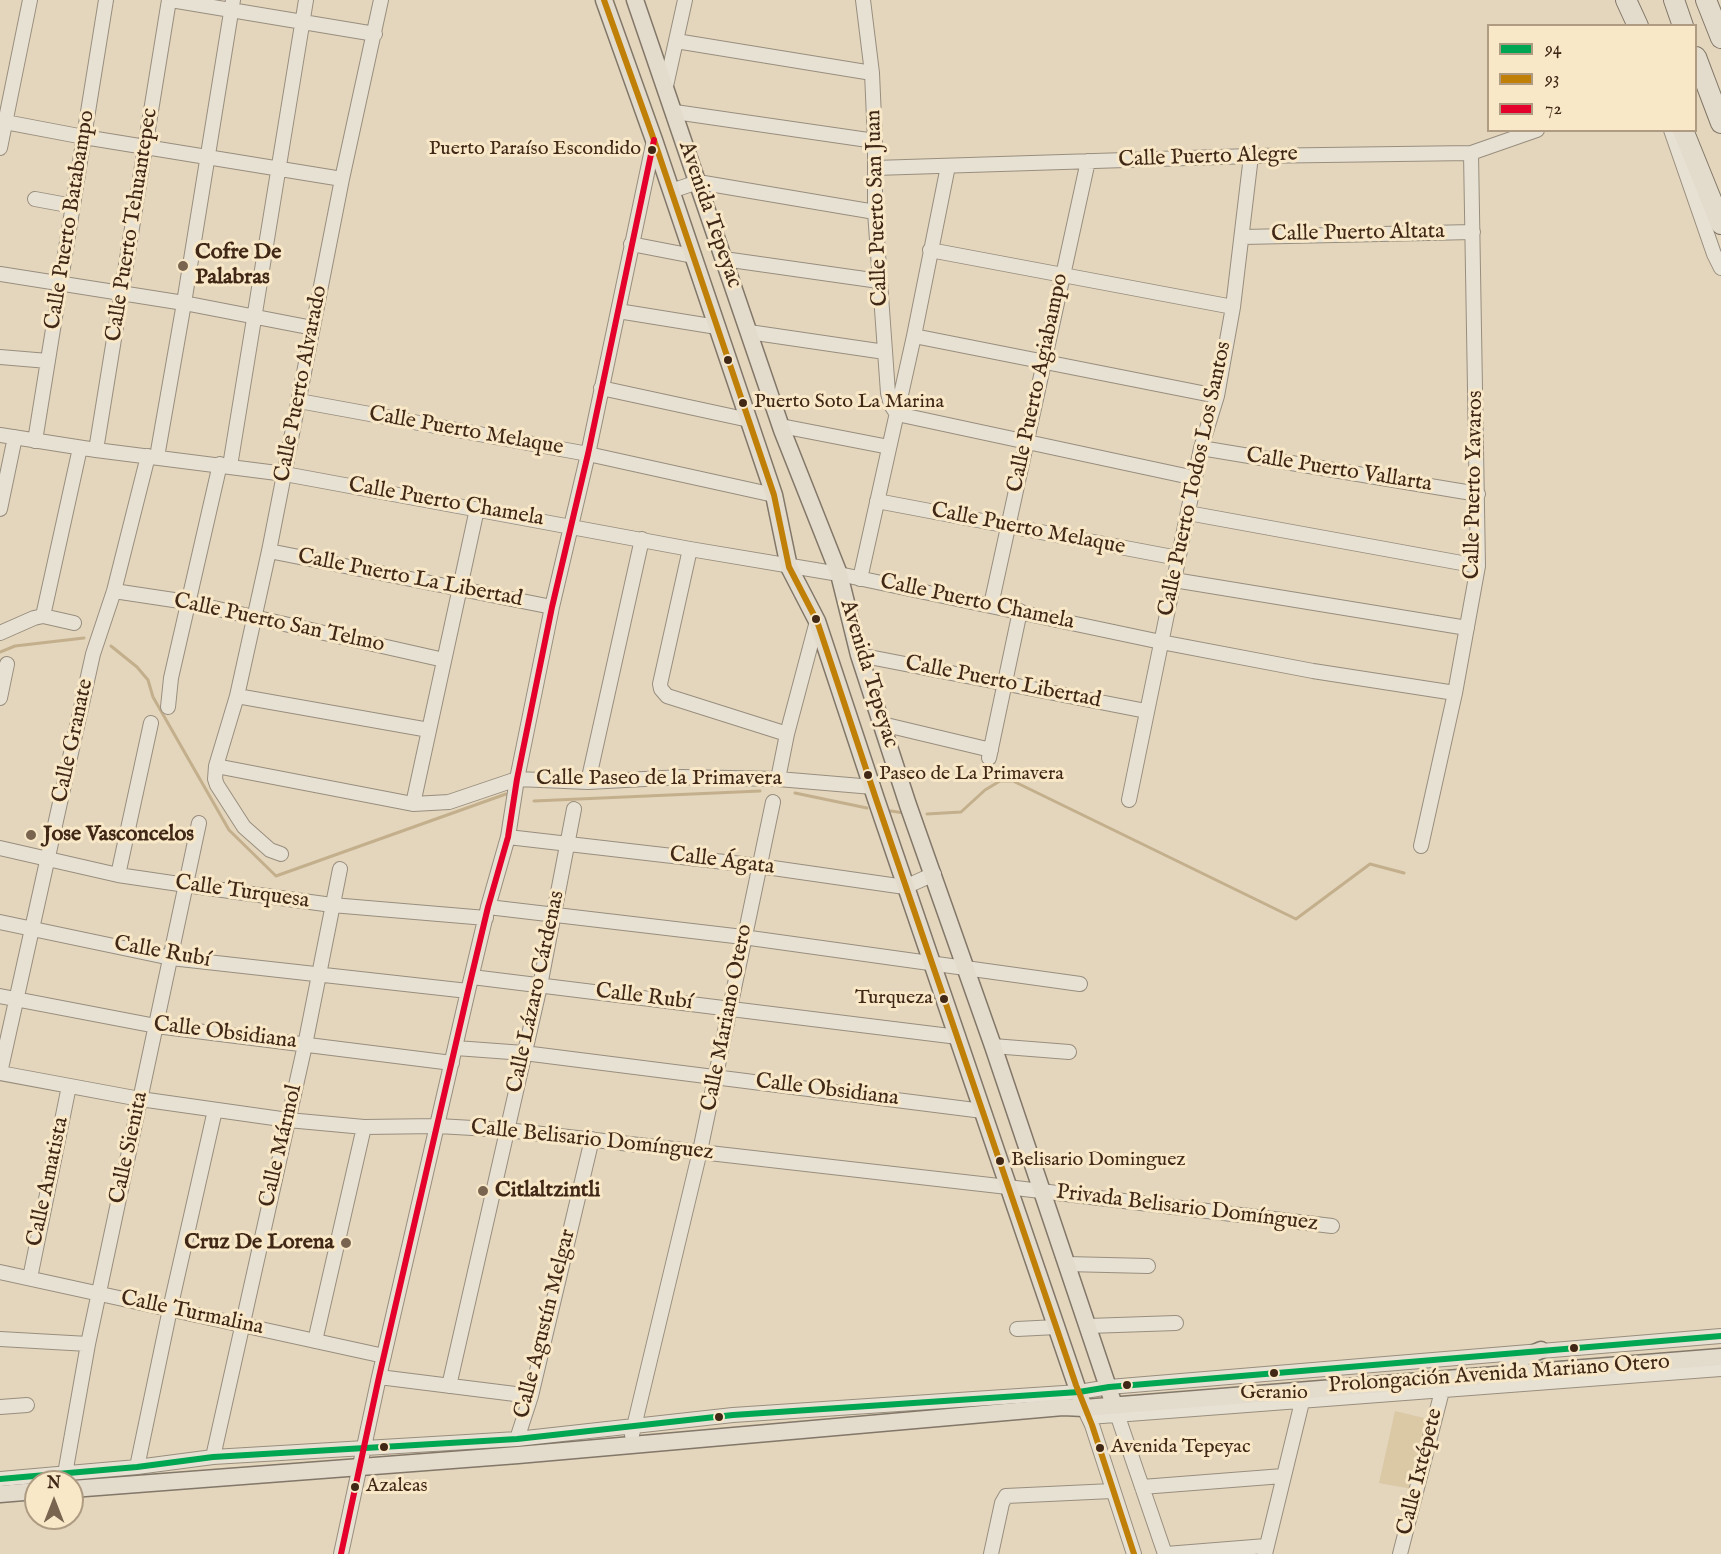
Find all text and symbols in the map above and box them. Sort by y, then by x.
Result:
legend [1487,24,1697,132]
text: 94 [1545,38,1562,61]
text: 93 [1545,68,1560,91]
text: 72 [1545,98,1562,121]
street label: Calle Puerto Tehuantepec [102,106,164,344]
street label: Calle Puerto Batabampo [41,108,101,332]
street label: Calle Puerto San Juan [861,109,895,307]
place label: Puerto Paraíso Escondido [429,138,641,162]
street label: Avenida Tepeyac [672,138,746,292]
street label: Calle Puerto Alegre [1118,142,1298,174]
marker: Puerto Paraíso Escondido [646,144,658,156]
street label: Calle Puerto Altata [1271,219,1445,249]
place label: Cofre De Palabras [195,240,281,292]
marker: Cofre De Palabras [176,259,190,273]
street label: Calle Puerto Agiabampo [1003,271,1075,495]
street label: Calle Puerto Alvarado [270,284,334,484]
street label: Calle Puerto Todos Los Santos [1154,339,1238,619]
unlabelled marker [722,354,734,366]
street label: Calle Puerto Yavaros [1460,390,1490,580]
place label: Puerto Soto La Marina [754,391,944,415]
marker: Puerto Soto La Marina [737,397,749,409]
street label: Calle Puerto Melaque [367,402,565,462]
street label: Calle Puerto Vallarta [1244,443,1434,499]
street label: Calle Puerto Chamela [346,473,546,533]
street label: Calle Puerto Melaque [929,498,1127,562]
street label: Calle Puerto La Libertad [295,544,525,614]
street label: Calle Puerto Chamela [877,570,1077,636]
street label: Calle Puerto San Telmo [171,589,387,659]
street label: Avenida Tepeyac [833,597,903,751]
unlabelled marker [810,613,822,625]
street label: Calle Puerto Libertad [903,651,1103,715]
street label: Calle Granate [48,677,100,805]
place label: Paseo de La Primavera [879,763,1064,787]
street label: Calle Paseo de la Primavera [536,766,782,792]
marker: Paseo de La Primavera [862,769,874,781]
place label: Jose Vasconcelos [43,822,194,848]
marker: Jose Vasconcelos [24,828,38,842]
street label: Calle Ágata [668,842,776,882]
street label: Calle Turquesa [173,871,311,915]
street label: Calle Lázaro Cárdenas [503,889,571,1095]
street label: Calle Mariano Otero [697,922,759,1114]
street label: Calle Rubí [112,932,212,974]
street label: Calle Rubí [594,979,694,1017]
place label: Turqueza [855,987,933,1011]
marker: Turqueza [938,993,950,1005]
street label: Calle Obsidiana [152,1012,298,1056]
street label: Calle Obsidiana [754,1069,900,1113]
street label: Calle Mármol [255,1082,309,1210]
street label: Calle Sienita [105,1090,155,1206]
street label: Calle Amatista [22,1115,76,1249]
street label: Calle Belisario Domínguez [469,1115,715,1167]
place label: Belisario Dominguez [1011,1149,1186,1173]
marker: Belisario Dominguez [994,1155,1006,1167]
place label: Citlaltzintli [495,1178,600,1204]
street label: Privada Belisario Domínguez [1054,1180,1320,1238]
marker: Citlaltzintli [476,1184,490,1198]
street label: Calle Agustín Melgar [510,1227,582,1421]
place label: Cruz De Lorena [184,1230,334,1256]
marker: Cruz De Lorena [339,1236,353,1250]
street label: Calle Turmalina [118,1286,266,1342]
unlabelled marker [1568,1342,1580,1354]
street label: Prolongación Avenida Mariano Otero [1327,1350,1671,1400]
marker: Geranio [1268,1367,1280,1379]
unlabelled marker [1121,1379,1133,1391]
place label: Geranio [1240,1382,1308,1406]
street label: Calle Ixtépete [1393,1406,1449,1538]
unlabelled marker [713,1411,725,1423]
place label: Avenida Tepeyac [1111,1436,1251,1460]
unlabelled marker [378,1441,390,1453]
marker: Avenida Tepeyac [1094,1442,1106,1454]
north arrow [24,1470,84,1530]
text: N [47,1474,61,1494]
place label: Azaleas [366,1475,428,1499]
marker: Azaleas [349,1481,361,1493]

